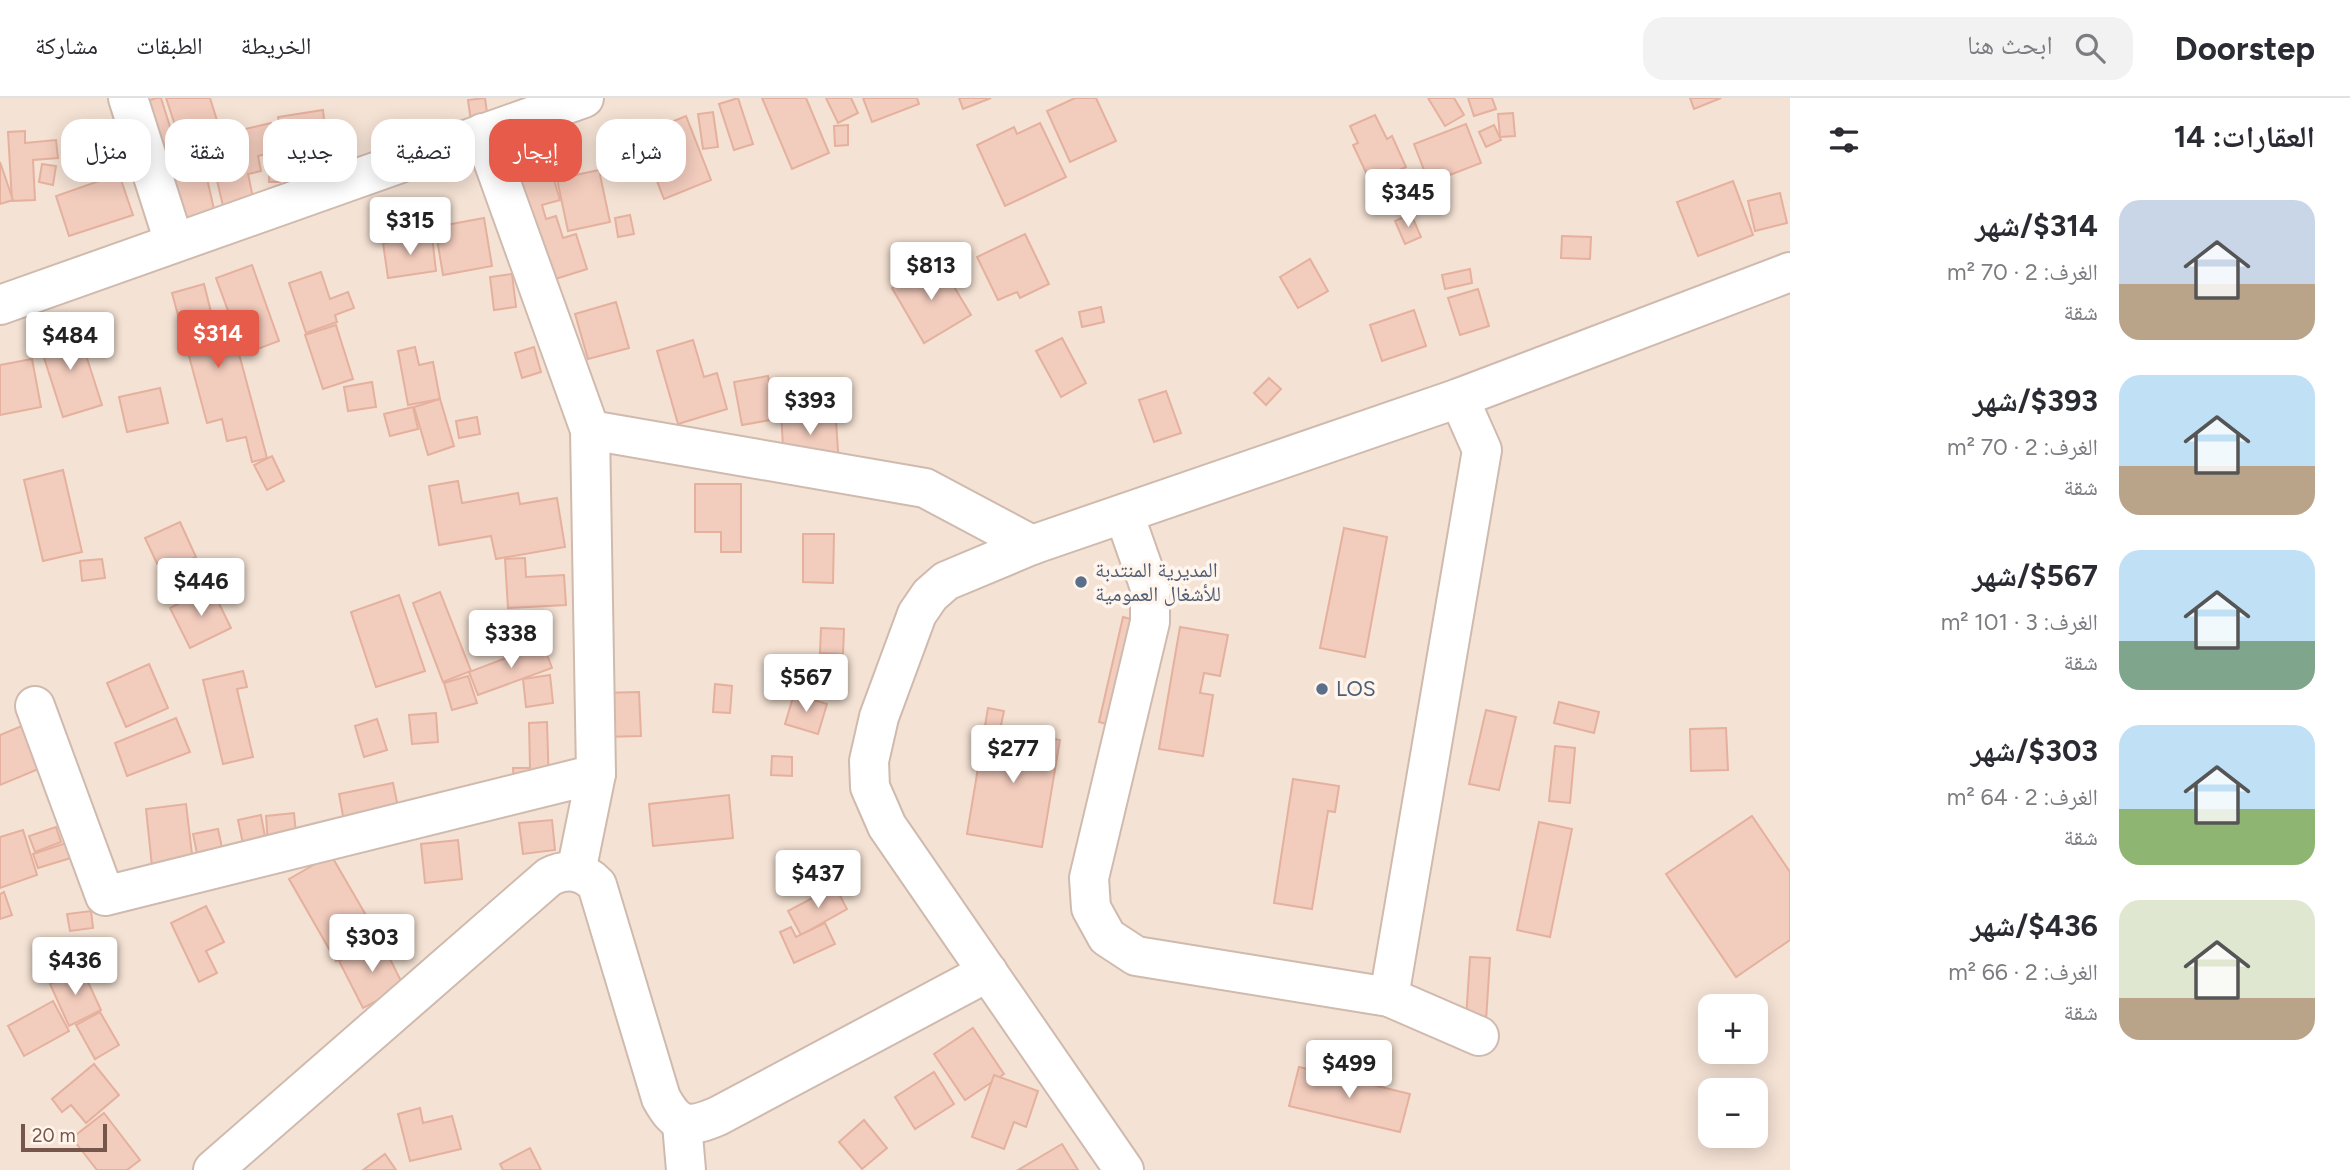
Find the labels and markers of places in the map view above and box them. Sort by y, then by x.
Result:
pin: $345 [1367,170,1449,229]
pin: $315 [369,198,451,257]
pin: $813 [890,242,972,302]
pin: $314 [177,310,259,370]
pin: $484 [29,313,111,372]
pin: $393 [769,378,851,437]
place label: المديرية المنتدبة للأشغال العمومية [1095,557,1221,606]
pin: $446 [160,559,242,618]
marker: المديرية المنتدبة للأشغال العمومية [1073,574,1089,590]
pin: $338 [470,610,552,670]
pin: $567 [765,654,847,714]
place label: LOS [1336,676,1376,701]
marker: LOS [1314,681,1330,697]
pin: $277 [972,726,1054,785]
pin: $437 [777,850,859,910]
pin: $303 [331,914,413,974]
pin: $436 [34,937,116,997]
pin: $499 [1308,1040,1390,1100]

